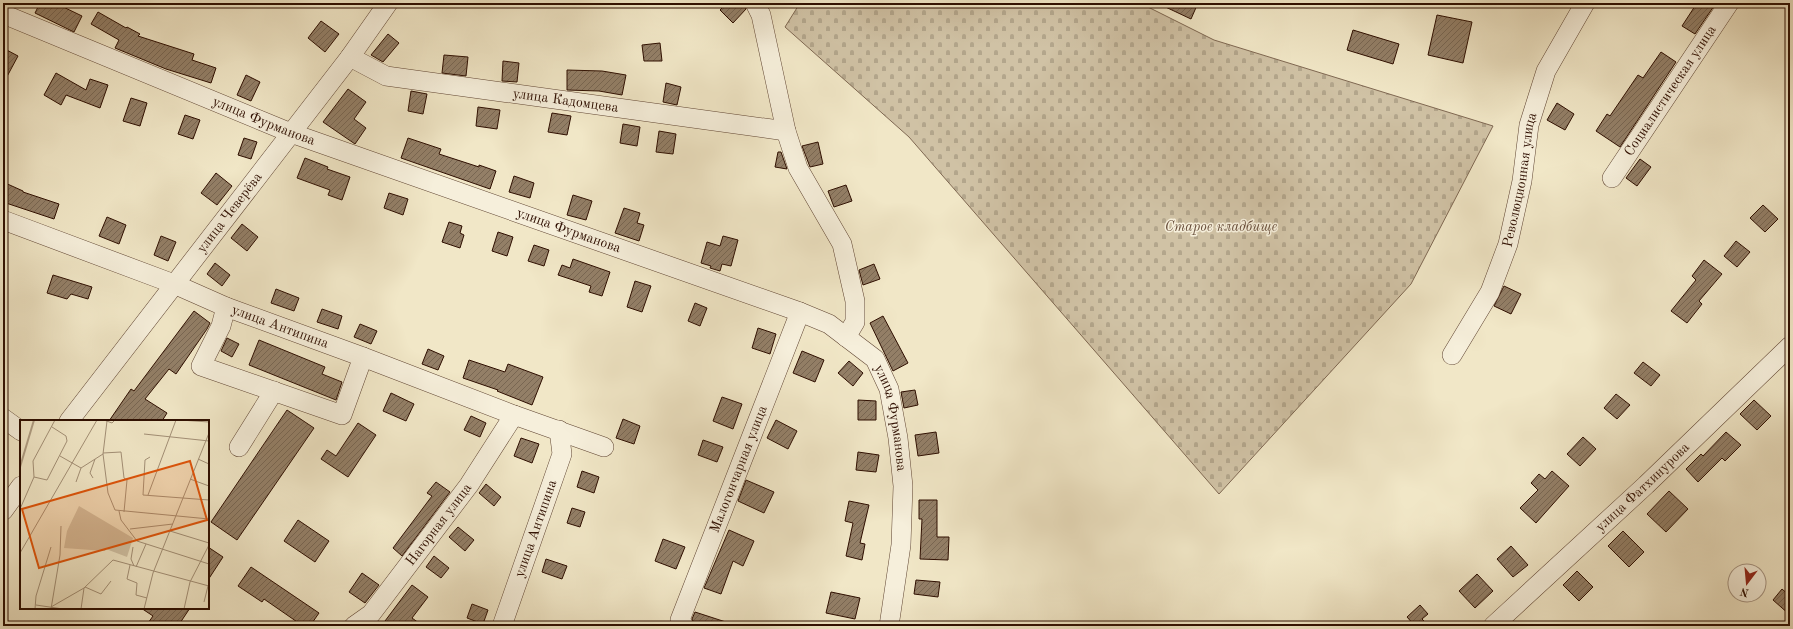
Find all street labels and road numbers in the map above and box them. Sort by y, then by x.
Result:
street label: Социалистическая улица [1622,23,1719,159]
street label: улица Кадомцева [512,86,619,115]
street label: улица Фурманова [210,94,317,148]
street label: Революционная улица [1500,111,1539,249]
street label: улица Чеверёва [195,170,265,256]
street label: улица Фурманова [515,206,623,255]
street label: улица Антипина [230,303,331,351]
street label: улица Фурманова [872,362,908,472]
street label: Малогончарная улица [708,403,770,535]
street label: улица Фатхинурова [1593,440,1692,535]
street label: улица Антипина [512,478,559,579]
street label: Нагорная улица [403,481,475,568]

